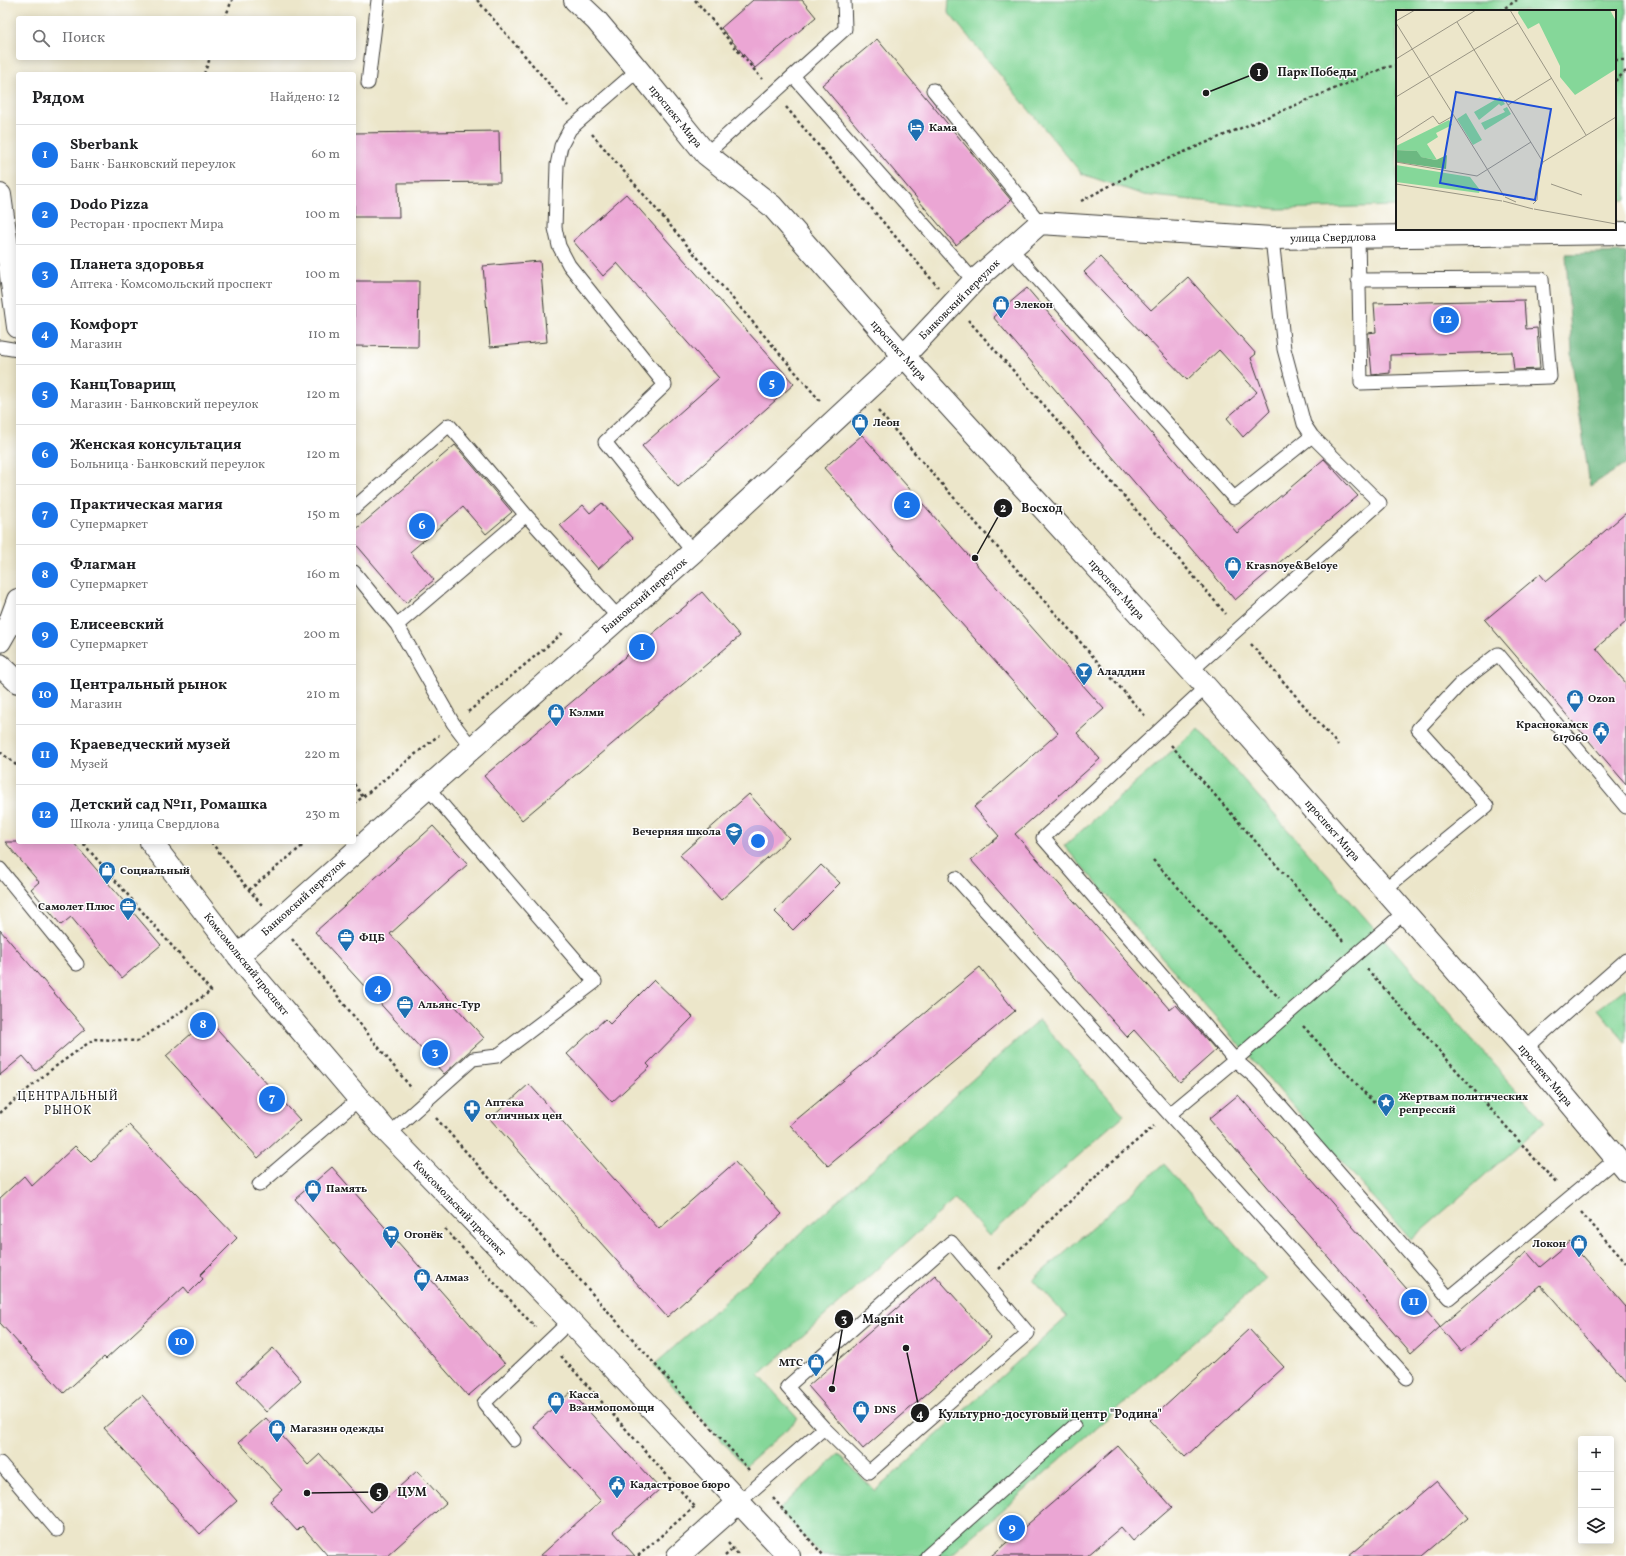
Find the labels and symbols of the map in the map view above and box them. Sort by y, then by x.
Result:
inset map [1396,10,1616,230]
callout: Парк Победы [1249,60,1365,84]
text: 1 [1257,65,1262,81]
text: Парк Победы [1277,65,1357,81]
street label: проспект Мира [645,82,705,152]
hotel icon: Кама [906,117,926,142]
place label: Кама [929,121,957,136]
street label: улица Свердлова [1290,230,1377,247]
street label: Банковский переулок [916,256,1004,344]
shop icon: Элекон [991,294,1011,319]
place label: Элекон [1014,298,1053,313]
pin: 12 [1433,305,1459,335]
street label: проспект Мира [866,317,930,385]
pin: 5 [759,369,785,399]
shop icon: Леон [850,412,870,437]
place label: Леон [873,416,900,431]
pin: 2 [894,490,920,520]
callout: Восход [993,496,1071,520]
text: 2 [1000,501,1006,517]
text: Восход [1021,501,1063,517]
pin: 6 [409,511,435,541]
street label: Банковский переулок [599,555,691,637]
shop icon: Krasnoye&Beloye [1223,555,1243,580]
street label: проспект Мира [1084,556,1148,624]
place label: Krasnoye&Beloye [1246,559,1338,574]
pin: 1 [629,632,655,662]
bar icon: Аладдин [1074,661,1094,686]
place label: Аладдин [1097,665,1145,680]
shop icon: Ozon [1565,688,1585,713]
place label: Ozon [1588,692,1615,707]
shop icon: Кэлми [546,702,566,727]
place label: Кэлми [569,706,604,721]
place label: Краснокамск 617060 [1516,718,1588,746]
public building icon: Краснокамск 617060 [1591,720,1611,745]
street label: проспект Мира [1301,797,1363,865]
school or university icon: Вечерняя школа [724,821,744,846]
place label: Вечерняя школа [632,825,721,840]
your location [748,831,768,851]
street label: Банковский переулок [259,856,350,940]
shop icon: Социальный [97,860,117,885]
place label: Социальный [120,864,190,879]
office icon: Самолет Плюс [118,896,138,921]
place label: Самолет Плюс [38,900,115,915]
street label: Комсомольский проспект [200,910,292,1020]
office icon: ФЦБ [336,927,356,952]
place label: ФЦБ [359,931,385,946]
pin: 4 [365,974,391,1004]
office icon: Альянс-Тур [395,994,415,1019]
place label: Альянс-Тур [418,998,481,1013]
pin: 8 [190,1010,216,1040]
pin: 3 [422,1038,448,1068]
street label: проспект Мира [1514,1042,1576,1111]
pin: 7 [259,1084,285,1114]
district label: ЦЕНТРАЛЬНЫЙ РЫНОК [17,1088,119,1119]
place label: Жертвам политических репрессий [1399,1090,1528,1118]
place icon: Жертвам политических репрессий [1376,1092,1396,1117]
place label: Аптека отличных цен [485,1096,562,1124]
pharmacy icon: Аптека отличных цен [462,1098,482,1123]
street label: Комсомольский проспект [409,1158,509,1261]
shop icon: Память [303,1178,323,1203]
place label: Память [326,1182,367,1197]
supermarket icon: Огонёк [381,1224,401,1249]
place label: Огонёк [404,1228,443,1243]
shop icon: Локон [1569,1233,1589,1258]
place label: Локон [1532,1237,1566,1252]
shop icon: Алмаз [412,1267,432,1292]
place label: Алмаз [435,1271,470,1286]
pin: 11 [1401,1287,1427,1317]
callout: Magnit [834,1307,912,1331]
text: 3 [841,1312,847,1328]
text: Magnit [862,1312,904,1328]
pin: 10 [168,1327,194,1357]
shop icon: МТС [806,1352,826,1377]
place label: МТС [779,1356,803,1371]
place label: Касса Взаимопомощи [569,1388,654,1416]
shop icon: Касса Взаимопомощи [546,1390,566,1415]
shop icon: DNS [851,1399,871,1424]
callout: Культурно-досуговый центр "Родина" [910,1401,1170,1425]
place label: DNS [874,1403,896,1418]
text: 4 [916,1407,924,1423]
text: Культурно-досуговый центр "Родина" [938,1407,1162,1423]
shop icon: Магазин одежды [267,1418,287,1443]
place label: Магазин одежды [290,1422,384,1437]
public building icon: Кадастровое бюро [607,1474,627,1499]
place label: Кадастровое бюро [630,1478,730,1493]
callout: ЦУМ [369,1480,435,1504]
text: 5 [376,1485,382,1501]
text: ЦУМ [397,1485,427,1501]
pin: 9 [999,1513,1025,1543]

